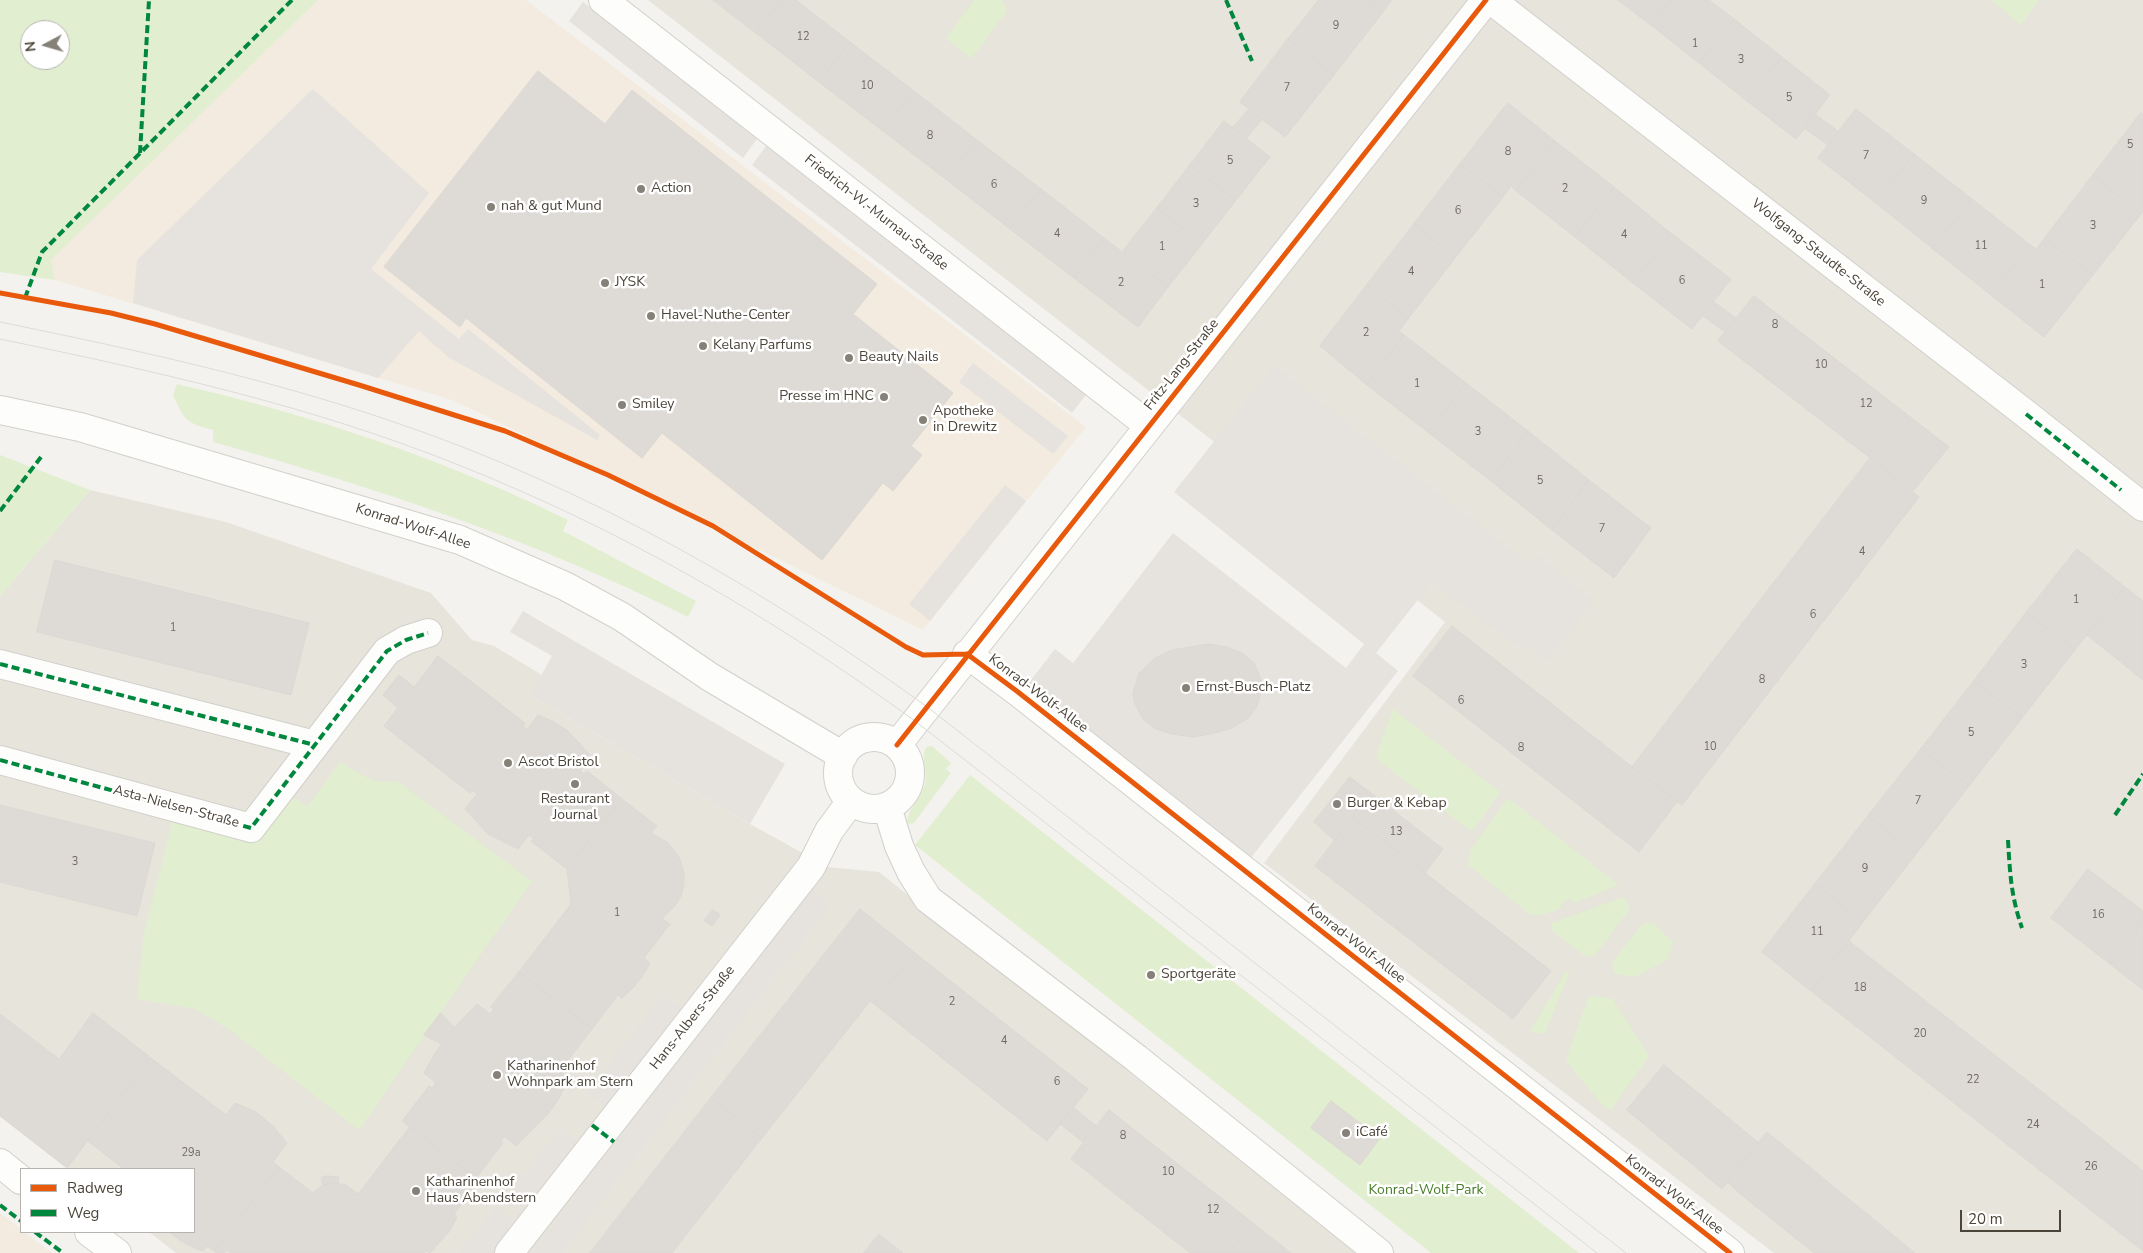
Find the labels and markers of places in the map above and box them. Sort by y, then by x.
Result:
place label: Action [651,181,692,197]
marker: Action [635,183,647,195]
place label: nah & gut Mund [501,199,602,215]
marker: nah & gut Mund [485,201,497,213]
place label: JYSK [615,275,645,291]
marker: JYSK [599,277,611,289]
place label: Havel-Nuthe-Center [661,308,790,324]
marker: Havel-Nuthe-Center [645,310,657,322]
place label: Kelany Parfums [713,338,812,354]
marker: Kelany Parfums [697,340,709,352]
place label: Beauty Nails [859,350,939,366]
marker: Beauty Nails [843,352,855,364]
place label: Presse im HNC [779,389,874,405]
marker: Presse im HNC [878,391,890,403]
place label: Smiley [632,397,674,413]
marker: Smiley [616,399,628,411]
place label: Apotheke in Drewitz [933,404,997,437]
marker: Apotheke in Drewitz [917,414,929,426]
place label: Ernst-Busch-Platz [1196,680,1311,696]
marker: Ernst-Busch-Platz [1180,682,1192,694]
place label: Ascot Bristol [518,755,599,771]
marker: Ascot Bristol [502,757,514,769]
marker: Restaurant Journal [569,778,581,790]
place label: Restaurant Journal [541,792,609,824]
place label: Burger & Kebap [1347,796,1447,812]
marker: Burger & Kebap [1331,798,1343,810]
place label: Sportgeräte [1161,967,1236,983]
marker: Sportgeräte [1145,969,1157,981]
place label: Katharinenhof Wohnpark am Stern [507,1059,633,1092]
marker: Katharinenhof Wohnpark am Stern [491,1069,503,1081]
place label: iCafé [1356,1125,1388,1141]
marker: iCafé [1340,1127,1352,1139]
place label: Katharinenhof Haus Abendstern [426,1175,536,1208]
marker: Katharinenhof Haus Abendstern [410,1185,422,1197]

